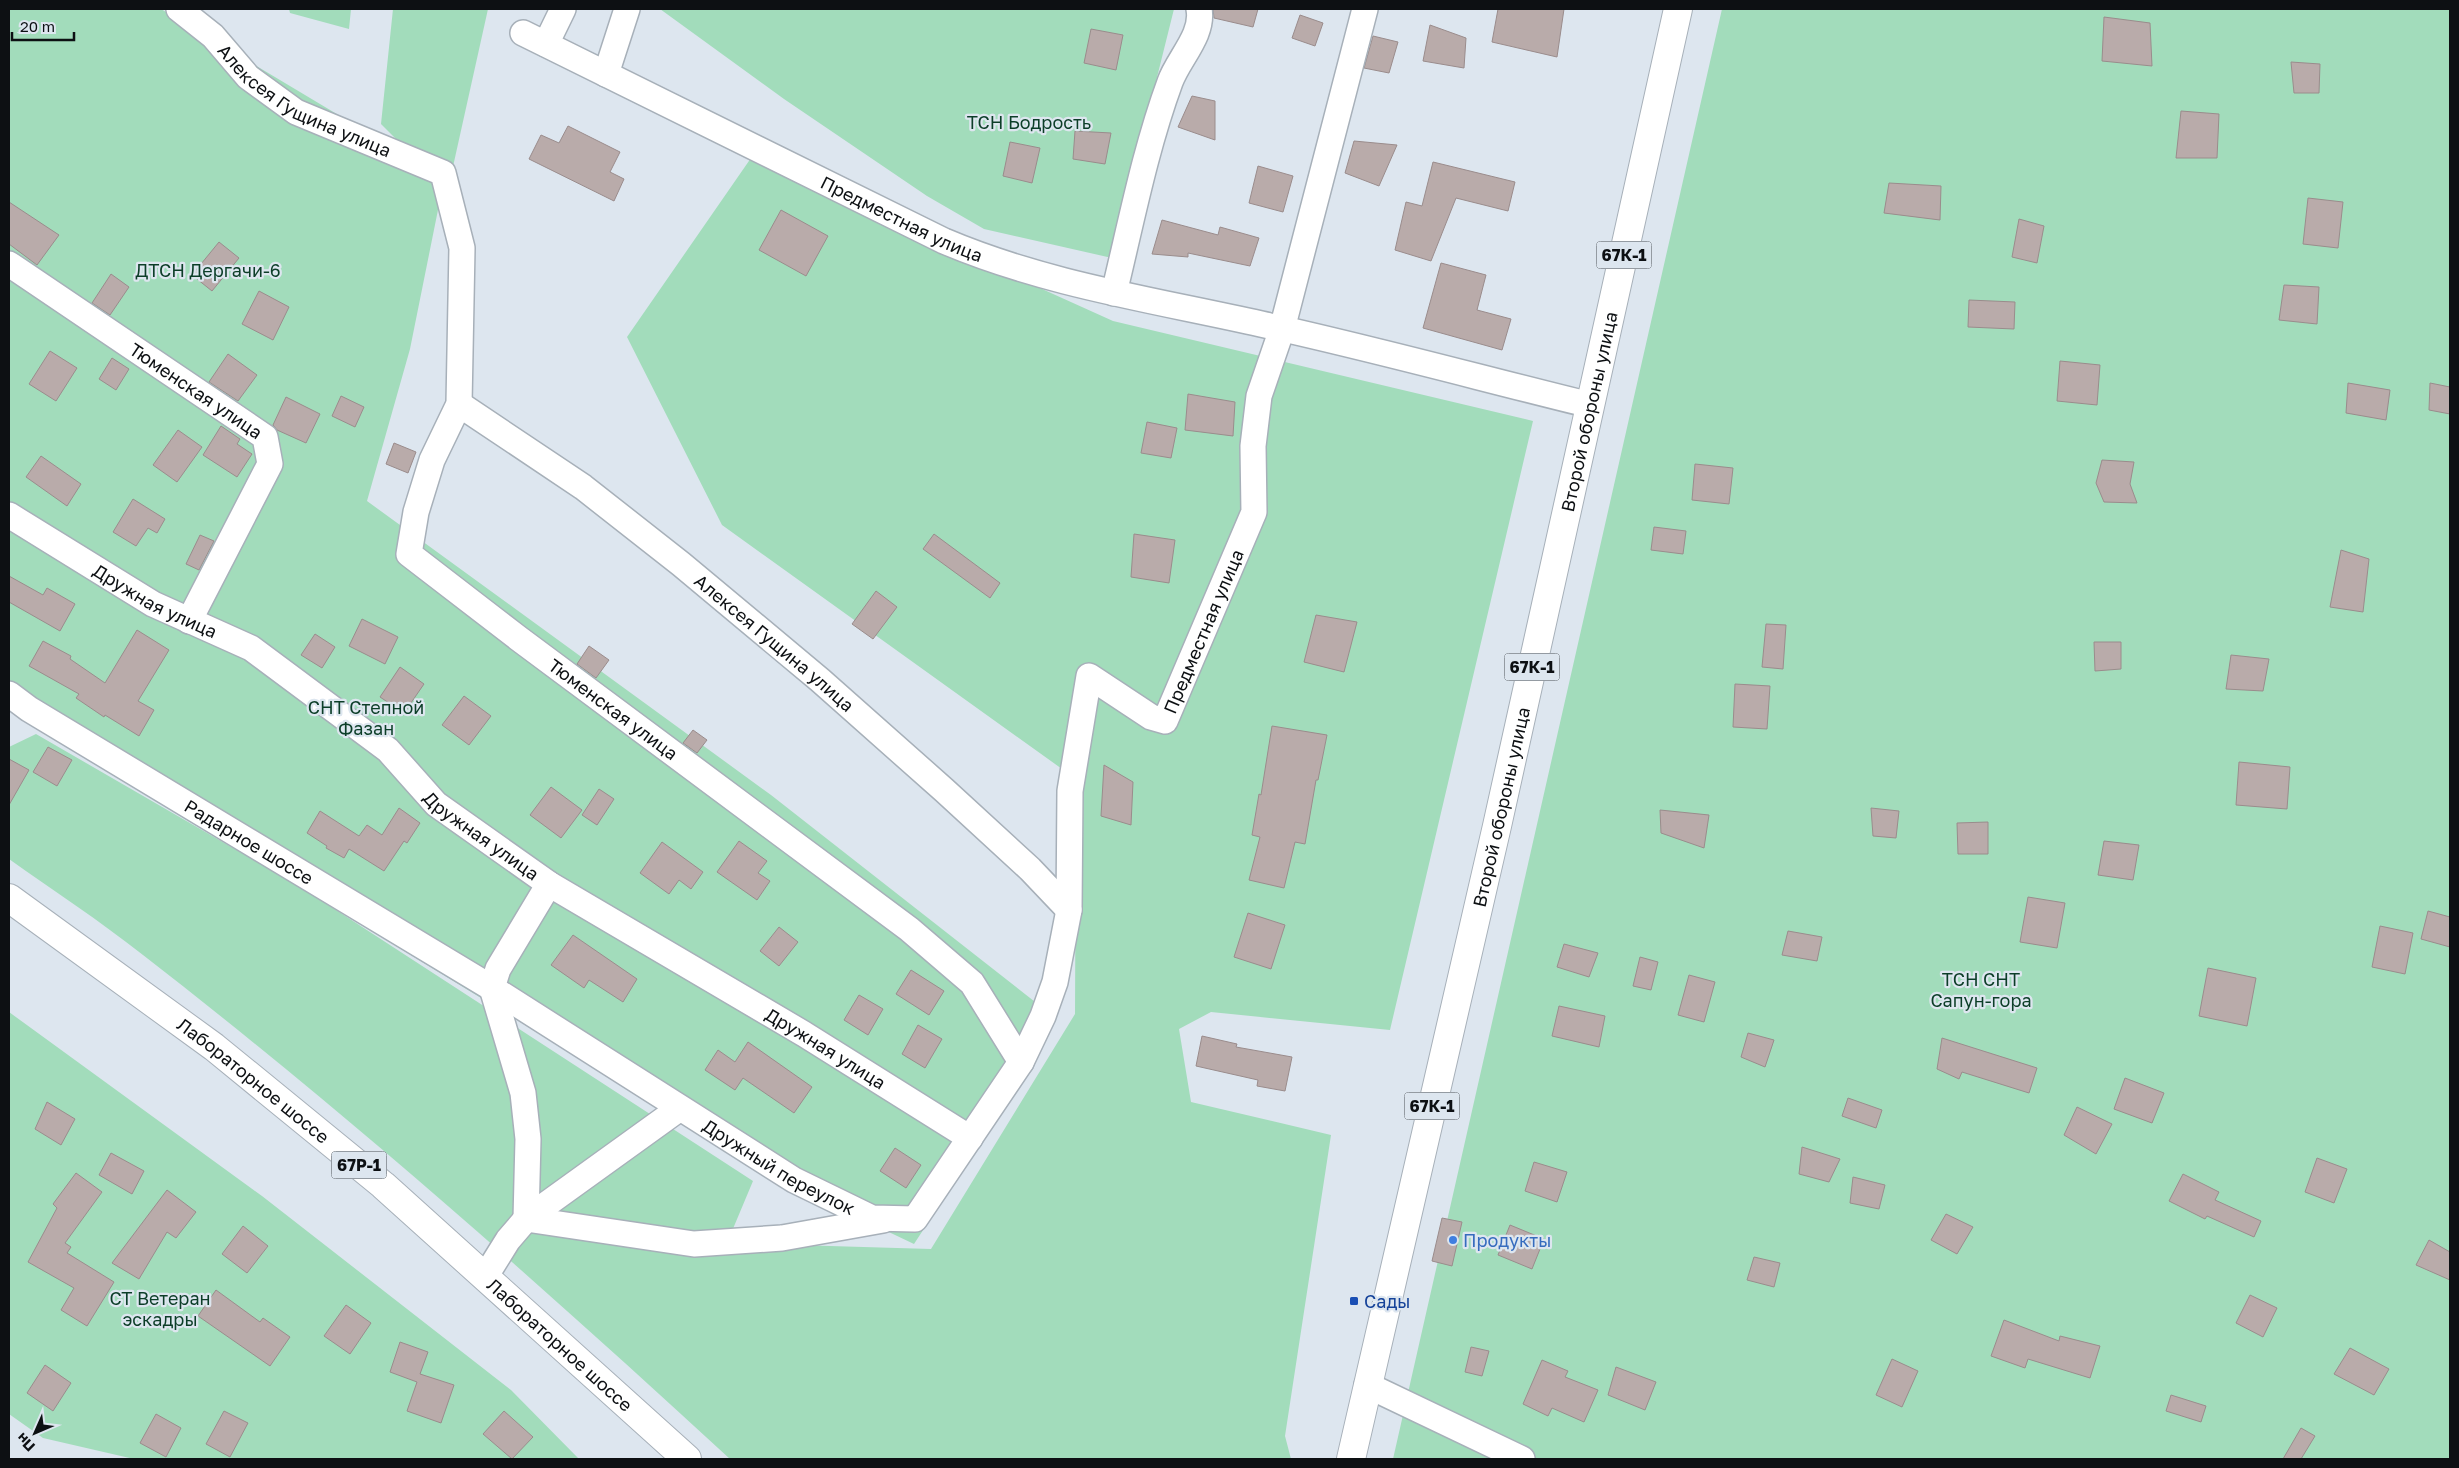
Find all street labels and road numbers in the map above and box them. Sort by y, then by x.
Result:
street label: Алексея Гущина улица [214,39,395,161]
street label: Предместная улица [817,171,986,266]
road number: 67К-1 [1596,242,1652,268]
street label: Второй обороны улица [1556,310,1622,514]
street label: Тюменская улица [126,338,267,443]
street label: Предместная улица [1159,546,1248,717]
street label: Дружная улица [89,559,221,642]
street label: Алексея Гущина улица [690,569,859,716]
street label: Тюменская улица [544,654,682,764]
road number: 67К-1 [1504,654,1560,680]
street label: Второй обороны улица [1468,705,1534,909]
street label: Дружная улица [419,787,543,885]
street label: Радарное шоссе [181,794,318,889]
street label: Дружная улица [762,1003,890,1094]
street label: Лабораторное шоссе [173,1013,334,1148]
road number: 67К-1 [1404,1092,1460,1120]
street label: Дружный переулок [699,1114,859,1219]
road number: 67Р-1 [332,1152,386,1178]
street label: Лабораторное шоссе [483,1273,637,1416]

